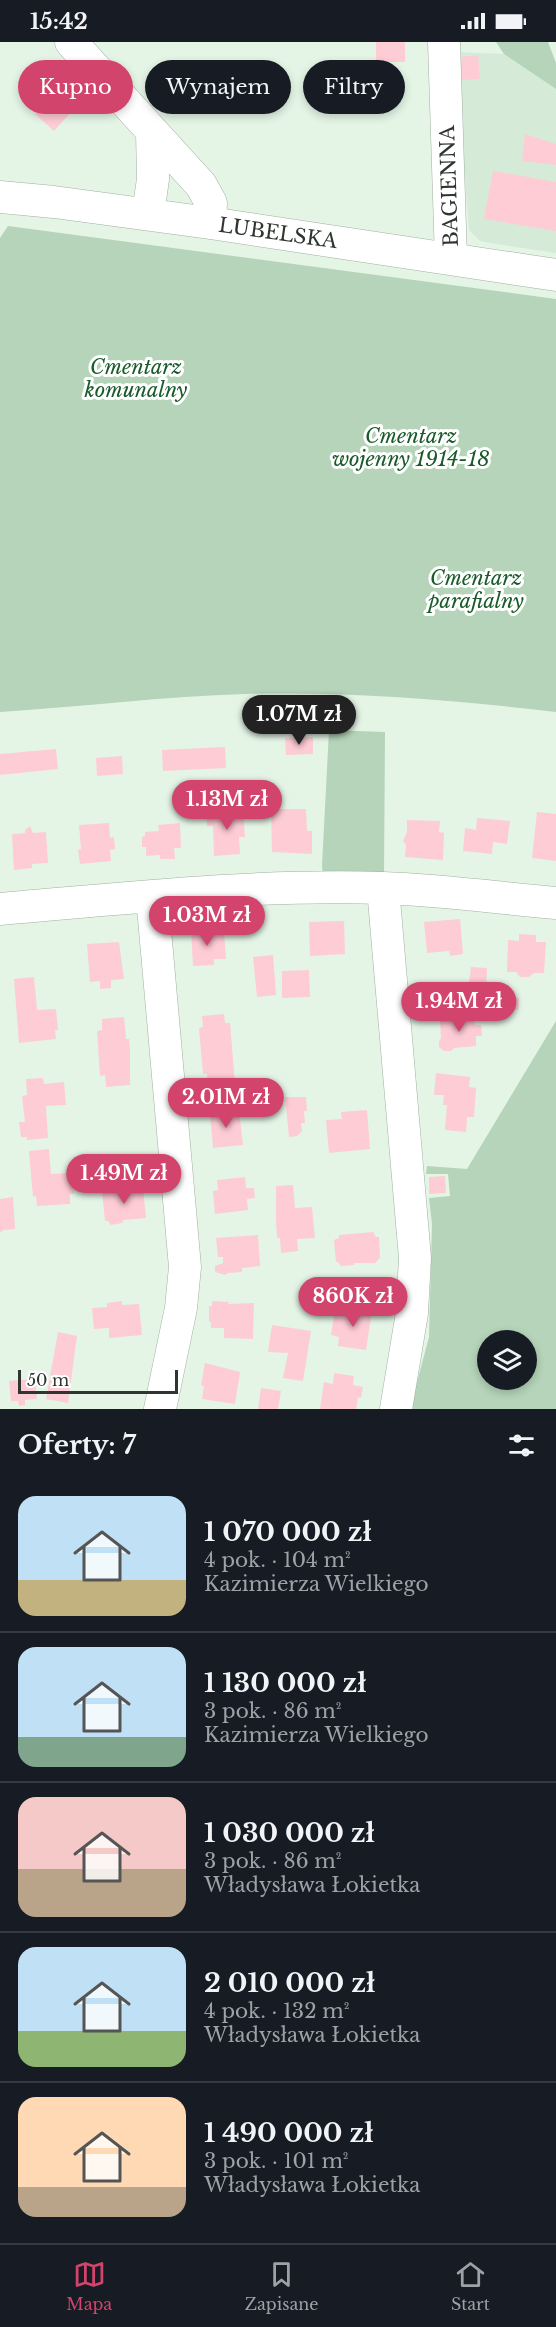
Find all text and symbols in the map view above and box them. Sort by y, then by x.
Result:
text: 15:42 [30,8,88,35]
chip: Kupno [18,60,133,114]
chip: Wynajem [145,60,291,114]
chip: Filtry [303,60,405,114]
street label: BAGIENNA [435,124,463,247]
street label: LUBELSKA [217,213,339,253]
park label: Cmentarz komunalny [84,355,188,402]
park label: Cmentarz wojenny 1914-18 [332,424,490,471]
park label: Cmentarz parafialny [426,566,524,613]
pin: 1.07M zł [237,695,361,746]
text: 1.07M zł [256,702,342,726]
pin: 1.13M zł [165,780,289,831]
text: 1.13M zł [186,787,268,811]
pin: 1.03M zł [145,896,269,947]
text: 1.03M zł [163,903,251,927]
pin: 1.94M zł [397,982,521,1033]
text: 1.94M zł [415,989,503,1013]
pin: 2.01M zł [164,1078,288,1129]
text: 2.01M zł [182,1085,270,1109]
pin: 1.49M zł [62,1154,186,1205]
text: 1.49M zł [80,1161,168,1185]
pin: 860K zł [298,1277,408,1328]
text: 860K zł [312,1284,394,1308]
map controls [477,1330,537,1390]
button: layers [477,1330,537,1390]
scale bar [18,1367,178,1394]
text: 50 m [27,1370,69,1390]
text: Oferty: 7 [18,1429,136,1461]
icon: filters [505,1429,538,1462]
text: 1 070 000 zł [204,1516,372,1548]
icon: home [66,1520,138,1592]
text: 4 pok. · 104 m² [204,1548,351,1572]
text: Kazimierza Wielkiego [204,1572,429,1596]
text: 1 130 000 zł [204,1667,367,1699]
icon: home [66,1671,138,1743]
text: 3 pok. · 86 m² [204,1699,341,1723]
text: Kazimierza Wielkiego [204,1723,429,1747]
text: 1 030 000 zł [204,1817,375,1849]
icon: home [66,1821,138,1893]
text: 3 pok. · 86 m² [204,1849,341,1873]
text: Władysława Łokietka [204,1873,420,1897]
text: 2 010 000 zł [204,1967,375,1999]
icon: home [66,1971,138,2043]
text: 4 pok. · 132 m² [204,1999,349,2023]
text: Władysława Łokietka [204,2023,420,2047]
text: 1 490 000 zł [204,2117,373,2149]
icon: home [66,2121,138,2193]
text: 3 pok. · 101 m² [204,2149,349,2173]
text: Władysława Łokietka [204,2173,420,2197]
tab: Mapa [66,2258,112,2314]
tab: Zapisane [245,2258,319,2314]
tab: Start [451,2258,490,2314]

